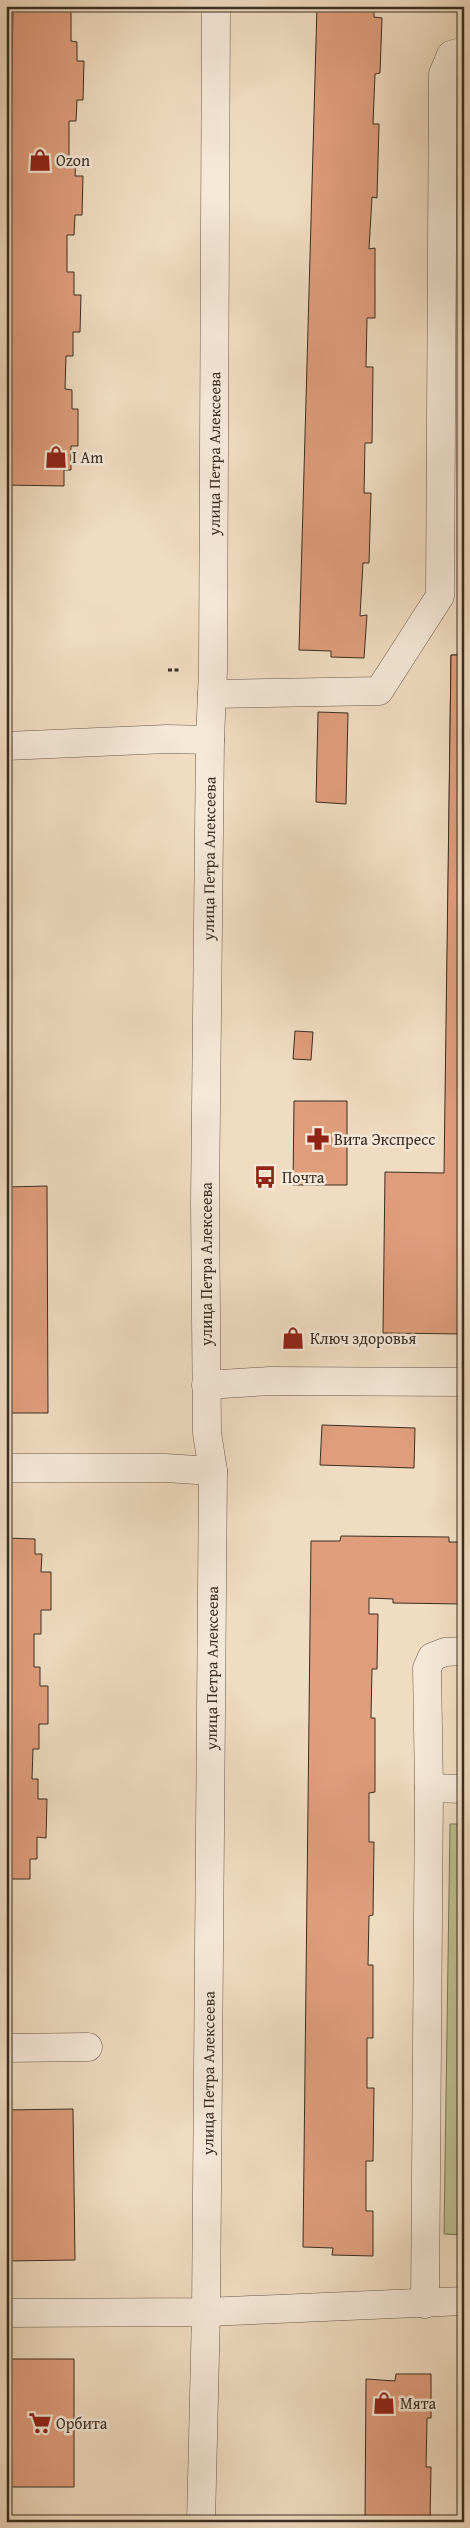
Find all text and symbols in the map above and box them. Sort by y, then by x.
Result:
shop icon: Ozon [27,147,53,173]
place label: Ozon [56,148,90,172]
street label: улица Петра Алексеева [202,371,226,537]
shop icon: I Am [43,444,69,470]
place label: I Am [72,445,103,469]
street label: улица Петра Алексеева [196,776,222,942]
pharmacy icon: Вита Экспресс [305,1126,331,1152]
place label: Вита Экспресс [334,1127,435,1151]
bus stop icon: Почта [252,1164,278,1190]
place label: Почта [282,1165,325,1189]
street label: улица Петра Алексеева [194,1182,218,1347]
shop icon: Ключ здоровья [280,1325,306,1351]
place label: Ключ здоровья [310,1326,416,1350]
street label: улица Петра Алексеева [199,1586,224,1751]
street label: улица Петра Алексеева [195,1991,221,2156]
shop icon: Мята [371,2390,397,2416]
place label: Мята [400,2391,436,2415]
supermarket icon: Орбита [27,2410,53,2436]
place label: Орбита [56,2411,108,2435]

